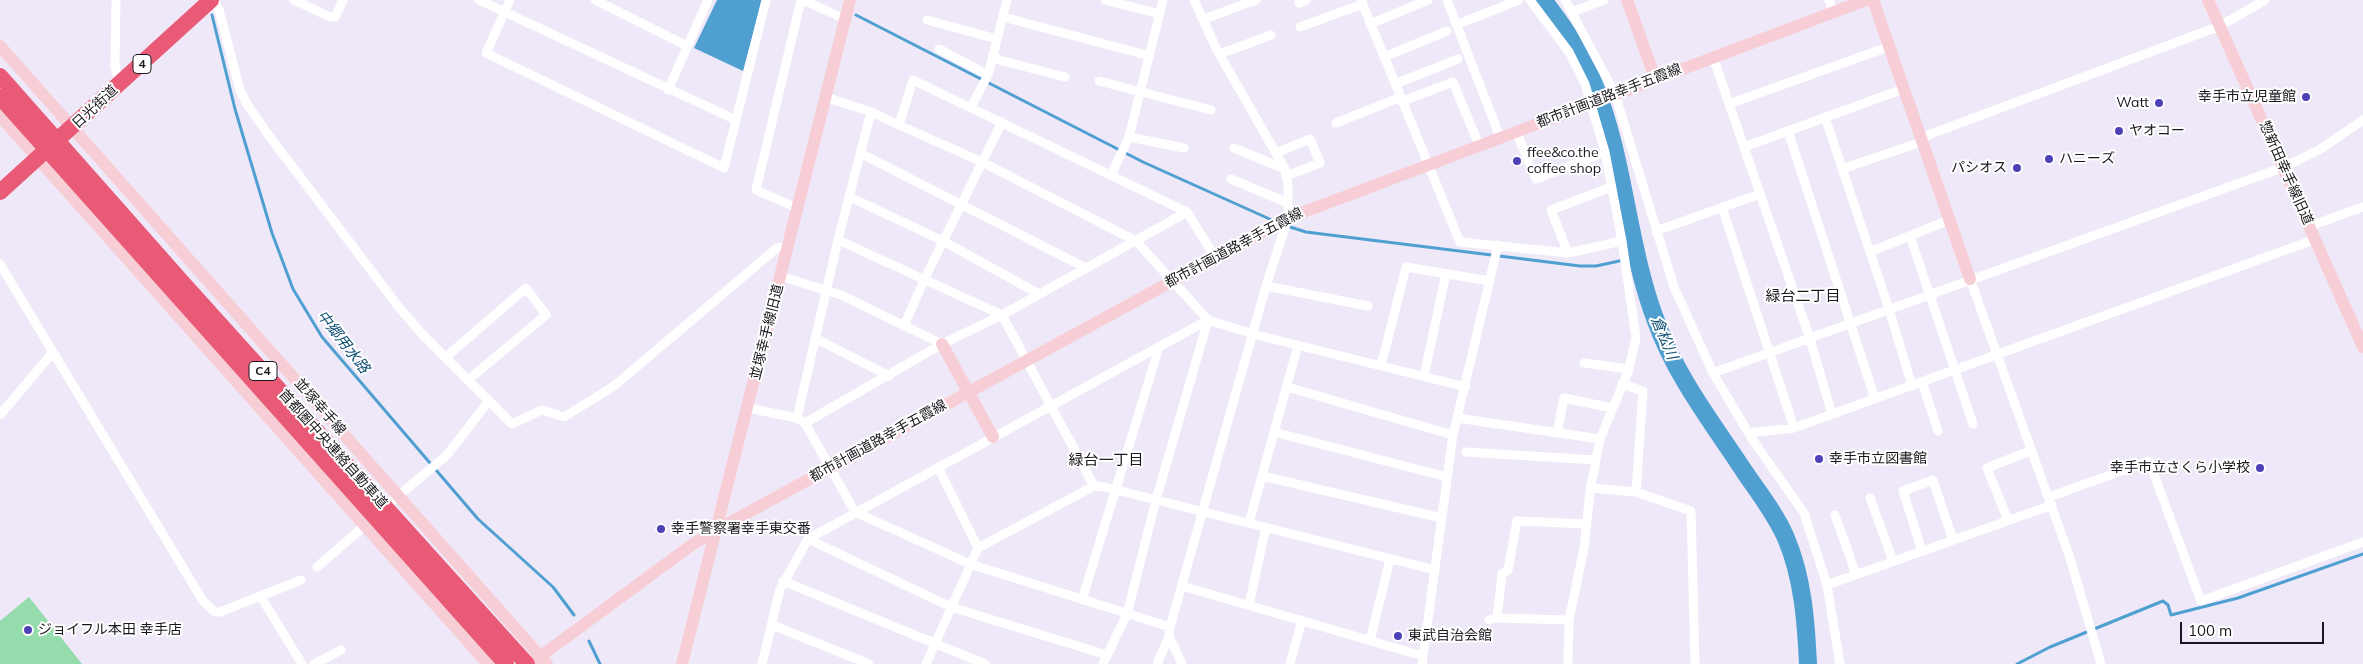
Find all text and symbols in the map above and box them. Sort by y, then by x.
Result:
road number: 4 [133,54,151,74]
street label: 都市計画道路幸手五霞線 [1534,61,1684,131]
street label: 日光街道 [69,82,121,132]
place label: 幸手市立児童館 [2198,89,2296,105]
marker: 幸手市立児童館 [2300,91,2312,103]
place label: Watt [2116,95,2149,111]
marker: Watt [2153,97,2165,109]
street label: 惣新田幸手線旧道 [2256,118,2316,228]
place label: ヤオコー [2129,123,2185,139]
marker: ヤオコー [2113,125,2125,137]
place label: ffee&co.the coffee shop [1527,145,1601,178]
place label: ハニーズ [2059,151,2115,167]
marker: ハニーズ [2043,153,2055,165]
marker: ffee&co.the coffee shop [1511,155,1523,167]
place label: パシオス [1951,160,2007,176]
marker: パシオス [2011,162,2023,174]
street label: 都市計画道路幸手五霞線 [1162,204,1306,292]
street label: 並塚幸手線旧道 [747,282,787,382]
district label: 緑台二丁目 [1766,287,1840,305]
water label: 中郷用水路 [313,307,373,377]
water label: 倉松川 [1647,314,1681,362]
road number: C4 [249,362,277,381]
street label: 並塚幸手線 [291,375,349,439]
street label: 首都圏中央連絡自動車道 [275,386,391,512]
street label: 都市計画道路幸手五霞線 [807,396,949,486]
district label: 緑台一丁目 [1069,451,1143,469]
place label: 幸手市立図書館 [1829,451,1927,467]
marker: 幸手市立図書館 [1813,453,1825,465]
place label: 幸手市立さくら小学校 [2110,460,2250,476]
marker: 幸手市立さくら小学校 [2254,462,2266,474]
place label: 幸手警察署幸手東交番 [671,521,811,537]
marker: 幸手警察署幸手東交番 [655,523,667,535]
scale bar [2183,612,2327,644]
text: 100 m [2188,621,2232,640]
place label: ジョイフル本田 幸手店 [38,622,182,638]
marker: ジョイフル本田 幸手店 [22,624,34,636]
place label: 東武自治会館 [1408,628,1492,644]
marker: 東武自治会館 [1392,630,1404,642]

